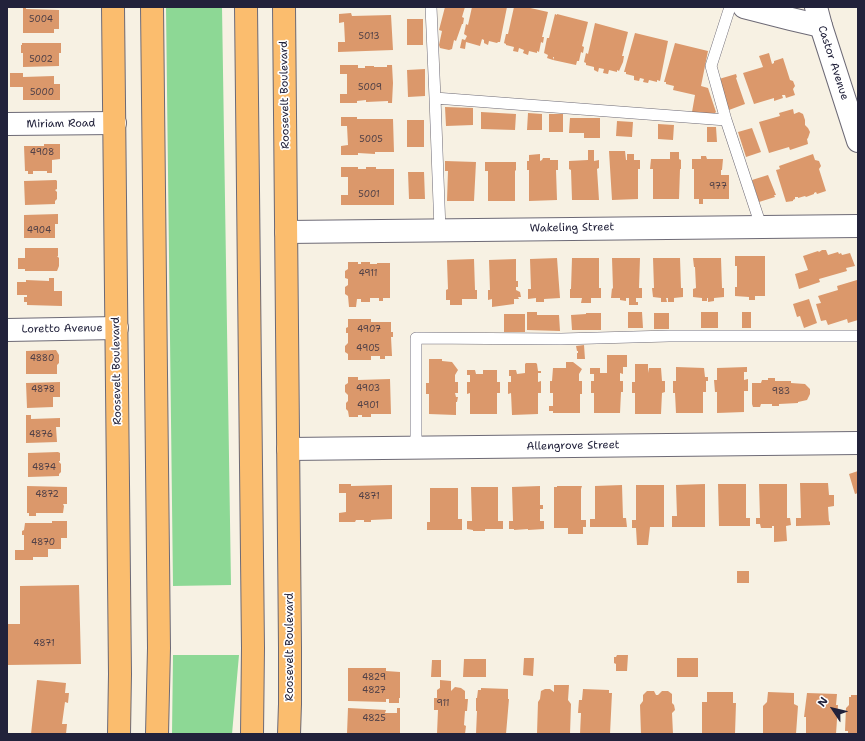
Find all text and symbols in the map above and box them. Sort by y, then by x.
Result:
house number: 5004 [29,15,53,25]
street label: Castor Avenue [815,24,851,102]
house number: 5013 [358,32,380,42]
street label: Roosevelt Boulevard [277,41,293,149]
house number: 5002 [29,55,53,65]
house number: 5009 [358,83,382,93]
house number: 5000 [30,88,54,98]
street label: Miriam Road [26,117,96,131]
house number: 5005 [359,135,383,145]
house number: 4908 [30,148,54,158]
house number: 977 [709,182,727,192]
house number: 5001 [358,190,380,200]
street label: Wakeling Street [530,221,614,235]
house number: 4904 [27,226,51,236]
house number: 4911 [358,269,378,279]
street label: Roosevelt Boulevard [109,317,125,425]
street label: Loretto Avenue [21,322,103,336]
house number: 4907 [357,325,381,335]
house number: 4905 [356,344,380,354]
house number: 4880 [30,354,54,364]
house number: 4903 [356,384,380,394]
house number: 4878 [31,385,55,395]
house number: 983 [772,387,790,397]
house number: 4901 [357,401,379,411]
house number: 4876 [29,430,53,440]
street label: Allengrove Street [526,439,620,453]
house number: 4874 [32,463,56,473]
house number: 4872 [35,490,59,500]
house number: 4871 [358,492,380,502]
house number: 4870 [31,538,55,548]
street label: Roosevelt Boulevard [283,593,297,701]
house number: 4871 [33,639,55,649]
house number: 4829 [362,673,386,683]
house number: 4827 [362,686,386,696]
north arrow [813,689,853,729]
text: N [814,694,831,710]
house number: 911 [436,699,450,709]
house number: 4825 [362,714,386,724]

